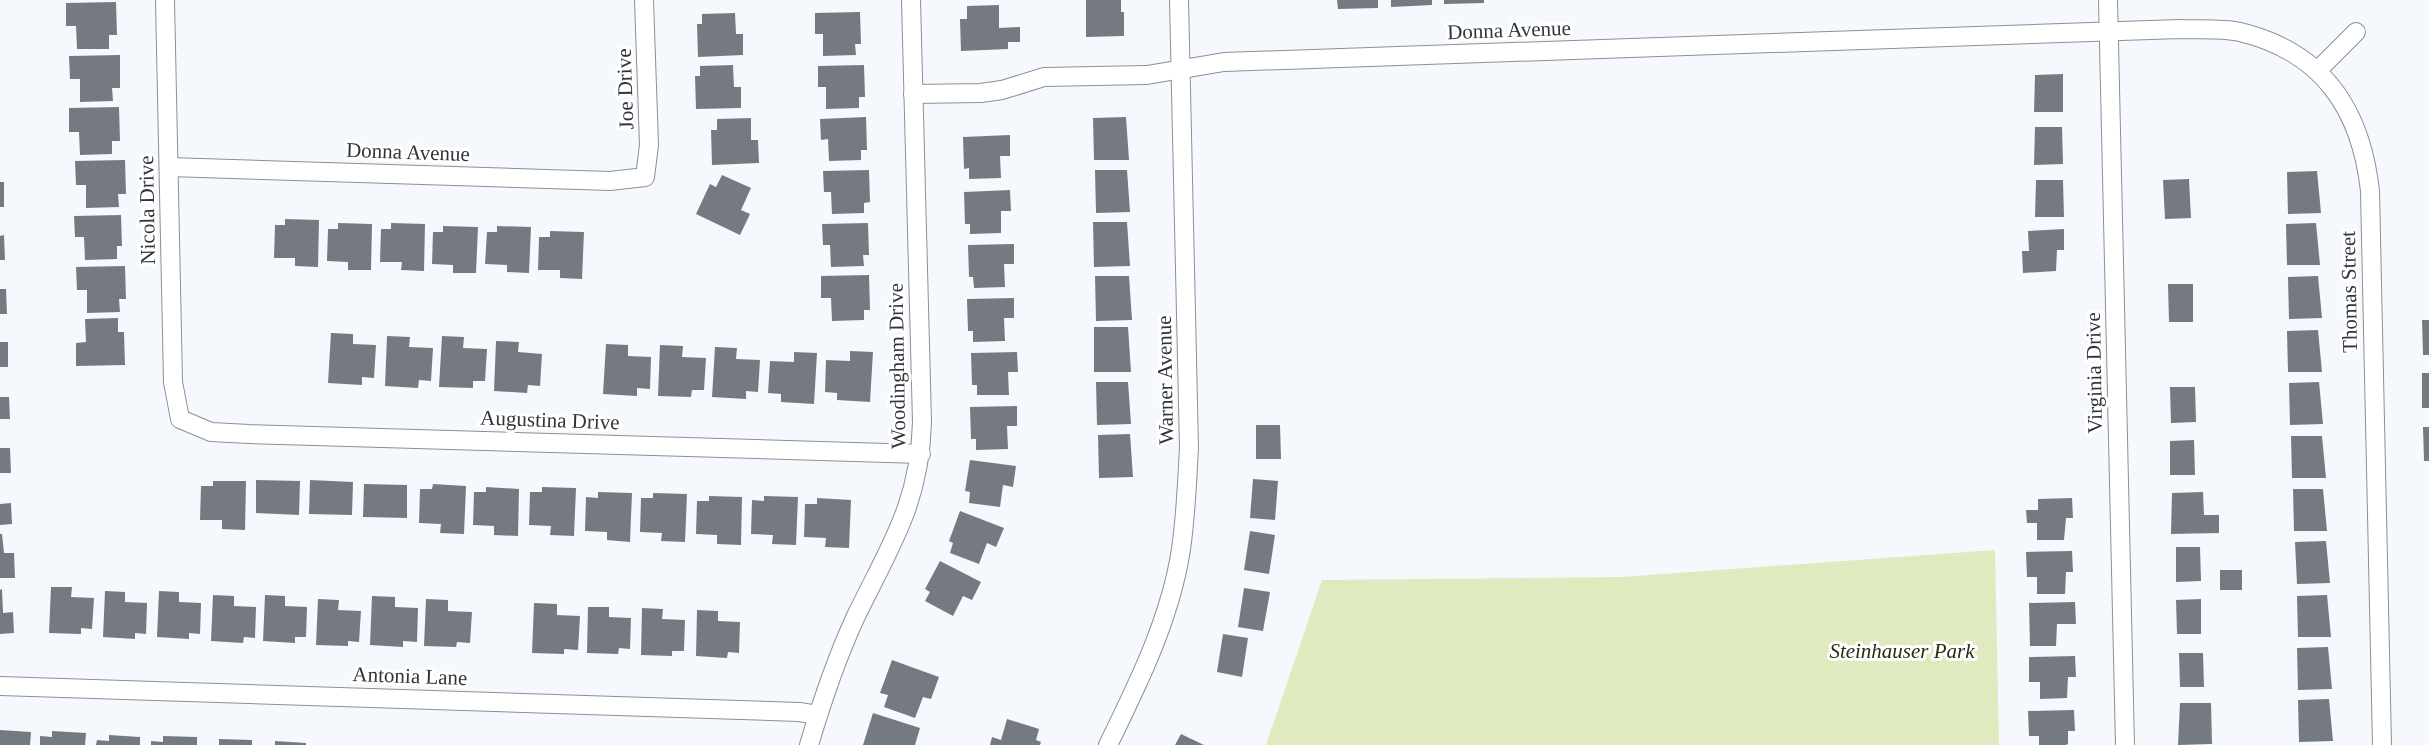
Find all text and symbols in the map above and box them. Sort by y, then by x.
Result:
street label: Donna Avenue [1447,16,1571,44]
street label: Joe Drive [612,48,638,130]
street label: Donna Avenue [346,138,470,166]
street label: Nicola Drive [134,155,160,265]
street label: Thomas Street [2336,231,2362,353]
street label: Woodingham Drive [884,283,910,449]
street label: Virginia Drive [2081,312,2107,434]
street label: Warner Avenue [1152,315,1178,445]
street label: Augustina Drive [480,406,620,434]
park label: Steinhauser Park [1829,639,1975,663]
street label: Antonia Lane [352,662,468,690]

